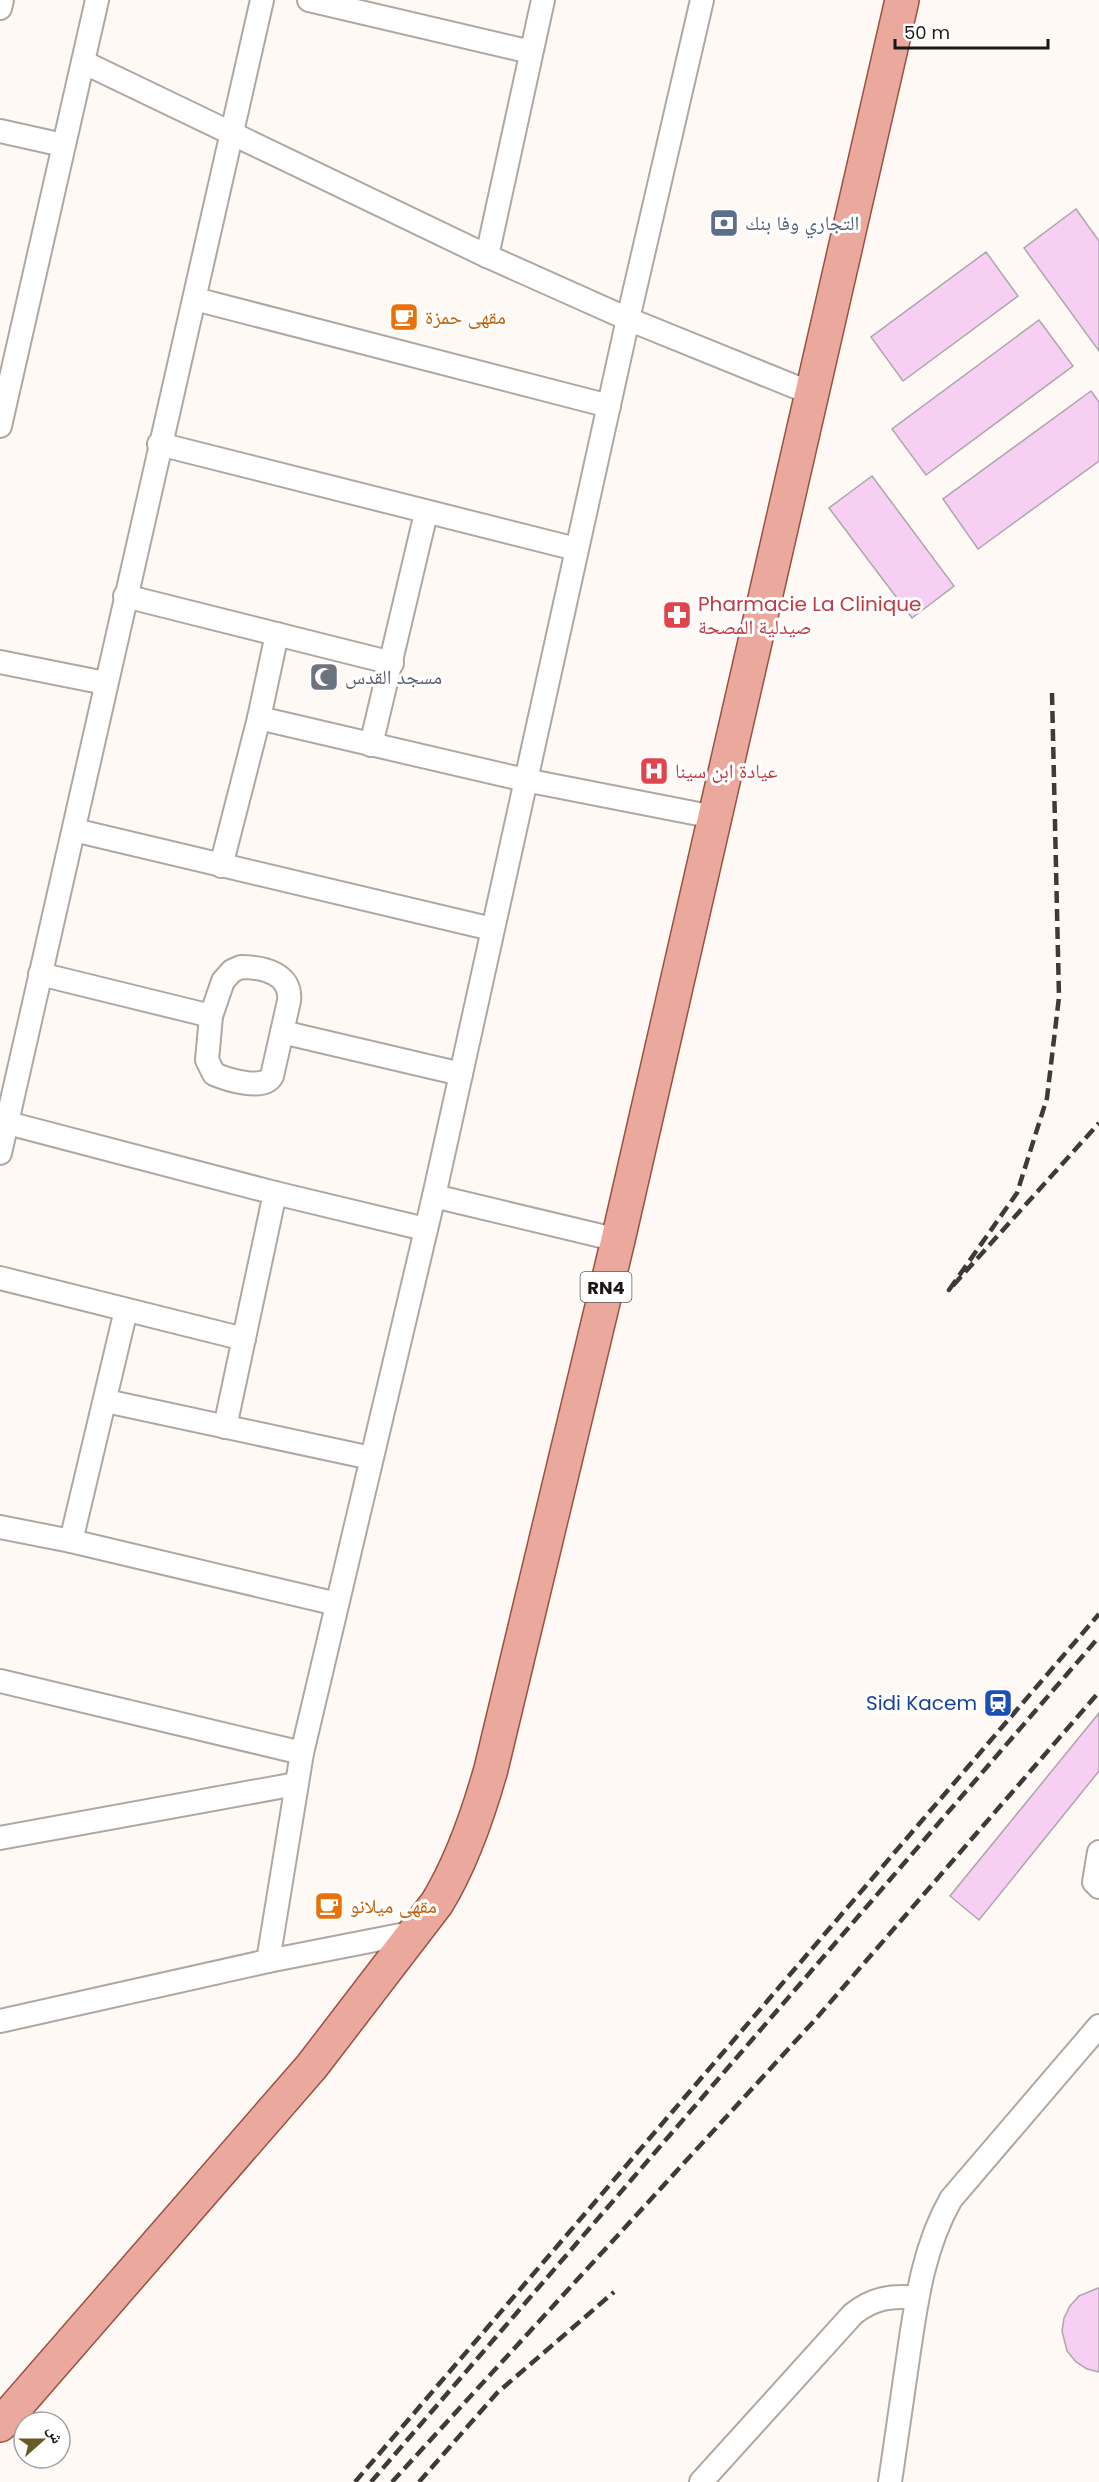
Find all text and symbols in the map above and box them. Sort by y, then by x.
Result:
scale bar [895,12,1048,50]
text: 50 m [904,20,950,45]
bank icon: التجاري وفا بنك [708,207,740,239]
place label: التجاري وفا بنك [745,209,859,239]
cafe icon: مقهى حمزة [388,301,420,333]
place label: مقهى حمزة [425,303,506,331]
place label: Pharmacie La Clinique صيدلية المصحة [698,590,922,641]
pharmacy icon: Pharmacie La Clinique صيدلية المصحة [661,599,693,631]
mosque icon: مسجد القدس [308,661,340,693]
place label: مسجد القدس [345,663,442,691]
hospital icon: عيادة ابن سينا [638,755,670,787]
place label: عيادة ابن سينا [675,757,778,785]
road number: RN4 [580,1272,632,1302]
station icon: Sidi Kacem [982,1687,1014,1719]
place label: Sidi Kacem [866,1689,977,1717]
cafe icon: مقهى ميلانو [313,1890,345,1922]
place label: مقهى ميلانو [350,1892,437,1920]
north arrow [12,2410,72,2470]
text: ش [42,2423,69,2447]

